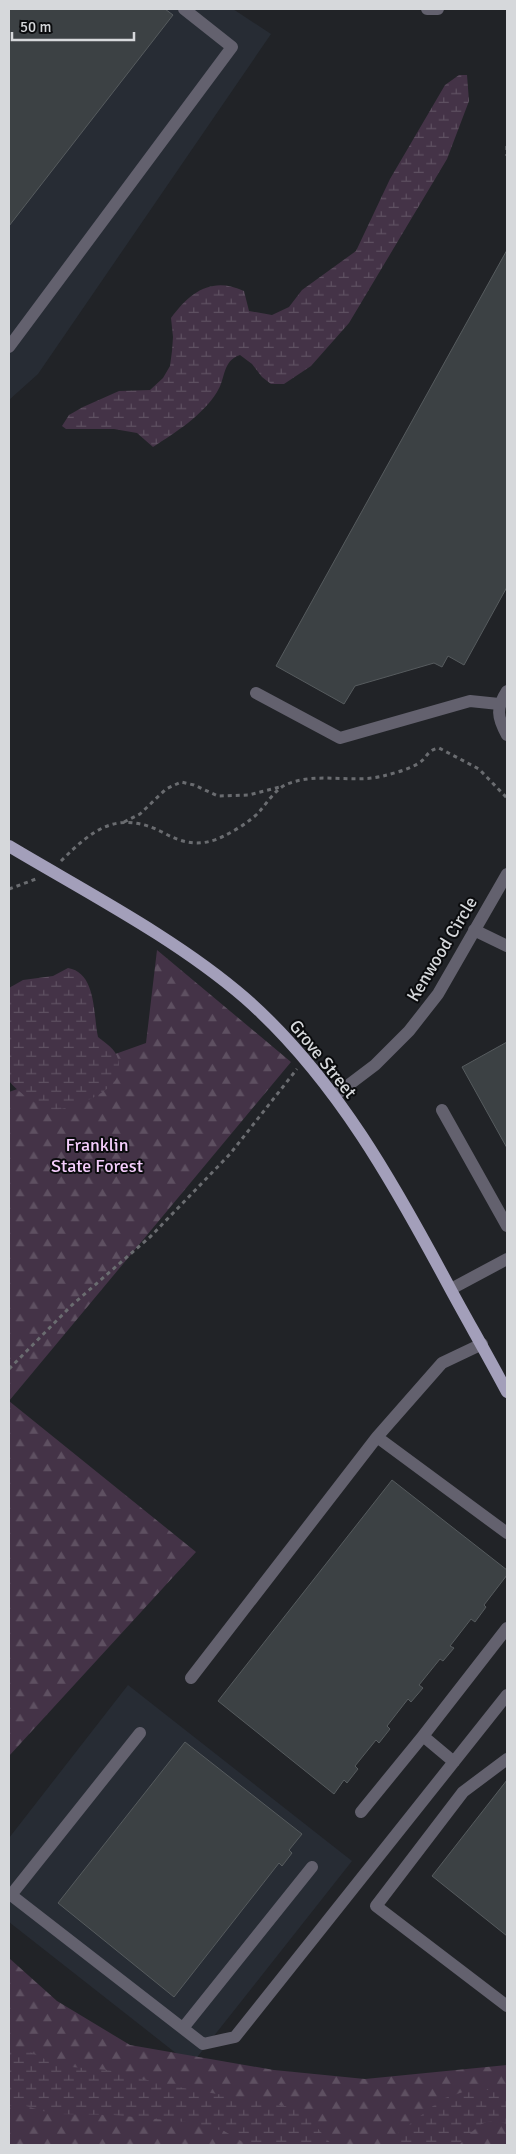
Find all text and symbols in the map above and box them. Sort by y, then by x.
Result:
scale bar [12,10,135,42]
text: 50 m [20,18,51,36]
street label: Kenwood Circle [402,893,482,1005]
street label: Grove Street [285,1015,361,1103]
park label: Franklin State Forest [51,1134,143,1177]

